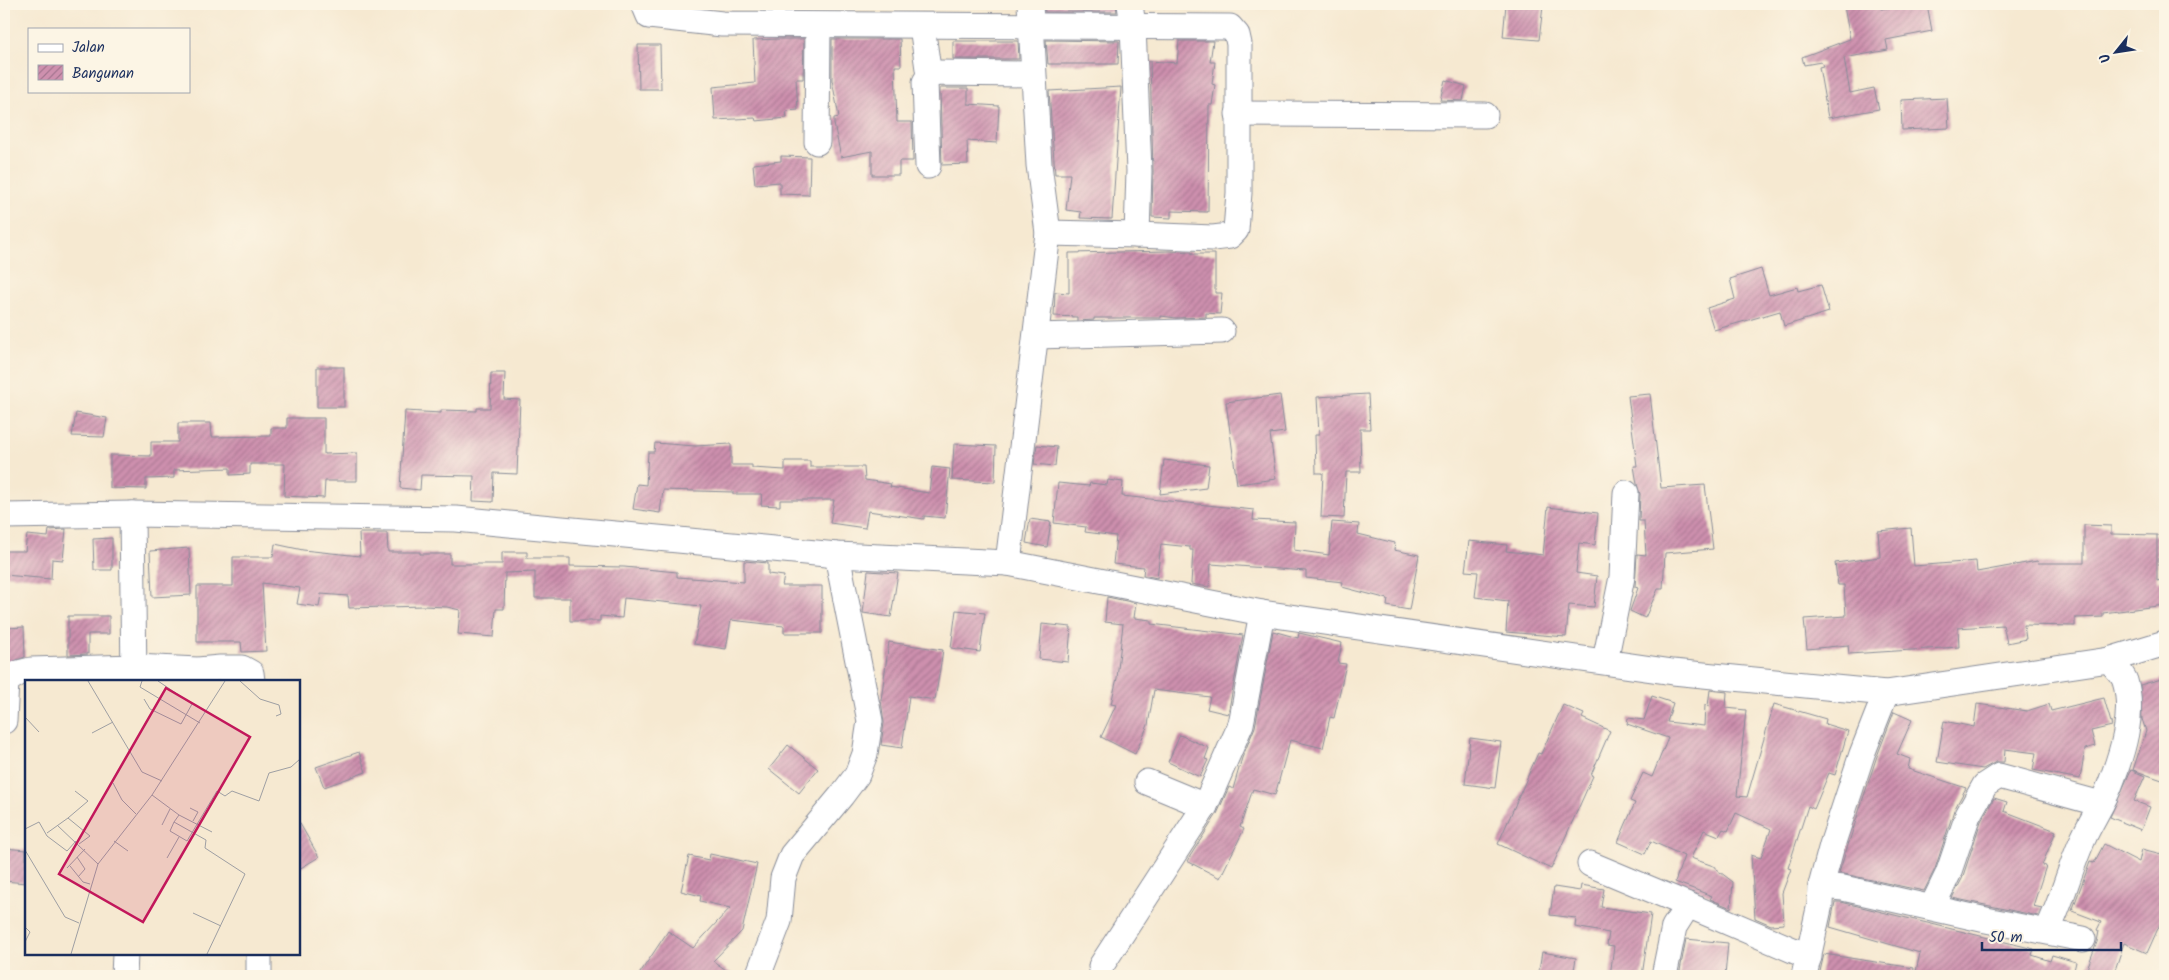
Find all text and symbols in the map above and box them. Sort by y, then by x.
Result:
legend [28,28,190,92]
north arrow [2092,28,2142,78]
text: Jalan [72,36,105,60]
text: U [2094,48,2117,67]
text: Bangunan [72,62,134,86]
inset map [25,680,300,955]
scale bar [1982,920,2120,952]
text: 50 m [1989,926,2023,950]

